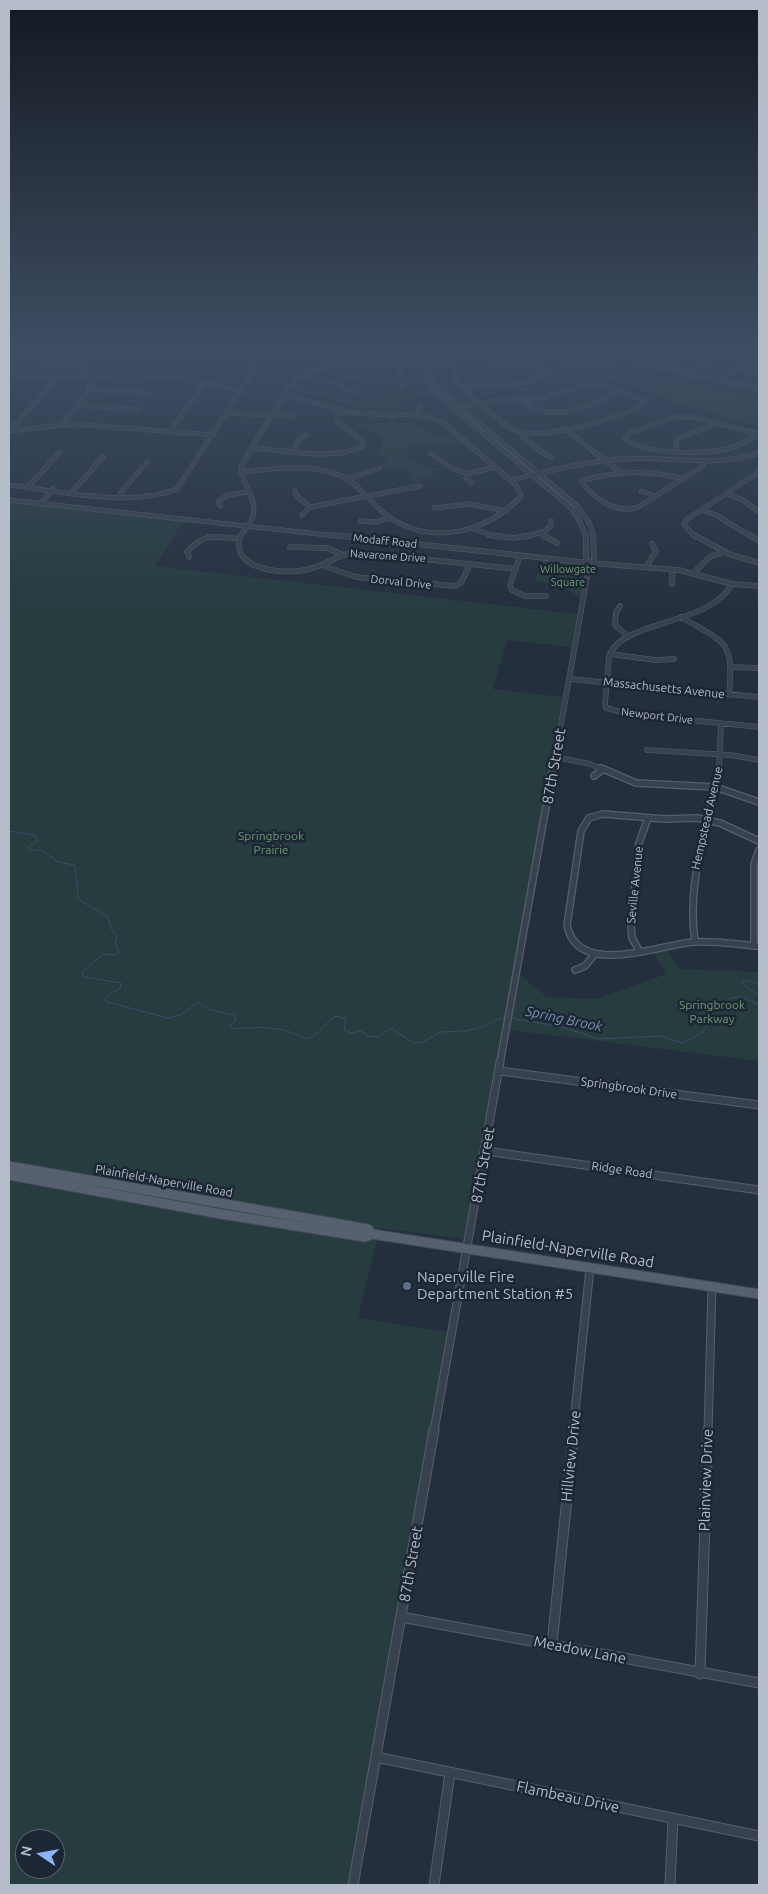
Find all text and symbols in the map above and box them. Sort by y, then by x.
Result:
street label: Modaff Road [352,531,418,551]
street label: Navarone Drive [350,547,426,565]
park label: Willowgate Square [540,562,596,588]
street label: Dorval Drive [370,572,432,592]
street label: Massachusetts Avenue [603,674,725,702]
street label: Newport Drive [620,705,694,727]
street label: 87th Street [538,727,570,805]
street label: Hempstead Avenue [688,765,726,871]
park label: Springbrook Prairie [238,829,304,857]
street label: Seville Avenue [624,846,646,924]
park label: Springbrook Parkway [679,998,745,1026]
water label: Spring Brook [524,1003,604,1035]
street label: Springbrook Drive [580,1074,678,1102]
street label: 87th Street [467,1126,499,1204]
street label: Ridge Road [591,1159,653,1181]
street label: Plainfield-Naperville Road [94,1162,234,1200]
street label: Plainfield-Naperville Road [481,1226,655,1272]
place label: Naperville Fire Department Station #5 [417,1268,573,1303]
marker: Naperville Fire Department Station #5 [401,1280,413,1292]
street label: Hillview Drive [557,1409,585,1503]
street label: Plainview Drive [695,1428,717,1532]
street label: 87th Street [395,1525,427,1603]
street label: Meadow Lane [532,1632,628,1668]
street label: Flambeau Drive [515,1777,621,1817]
north arrow [15,1829,65,1879]
text: N [17,1844,35,1858]

